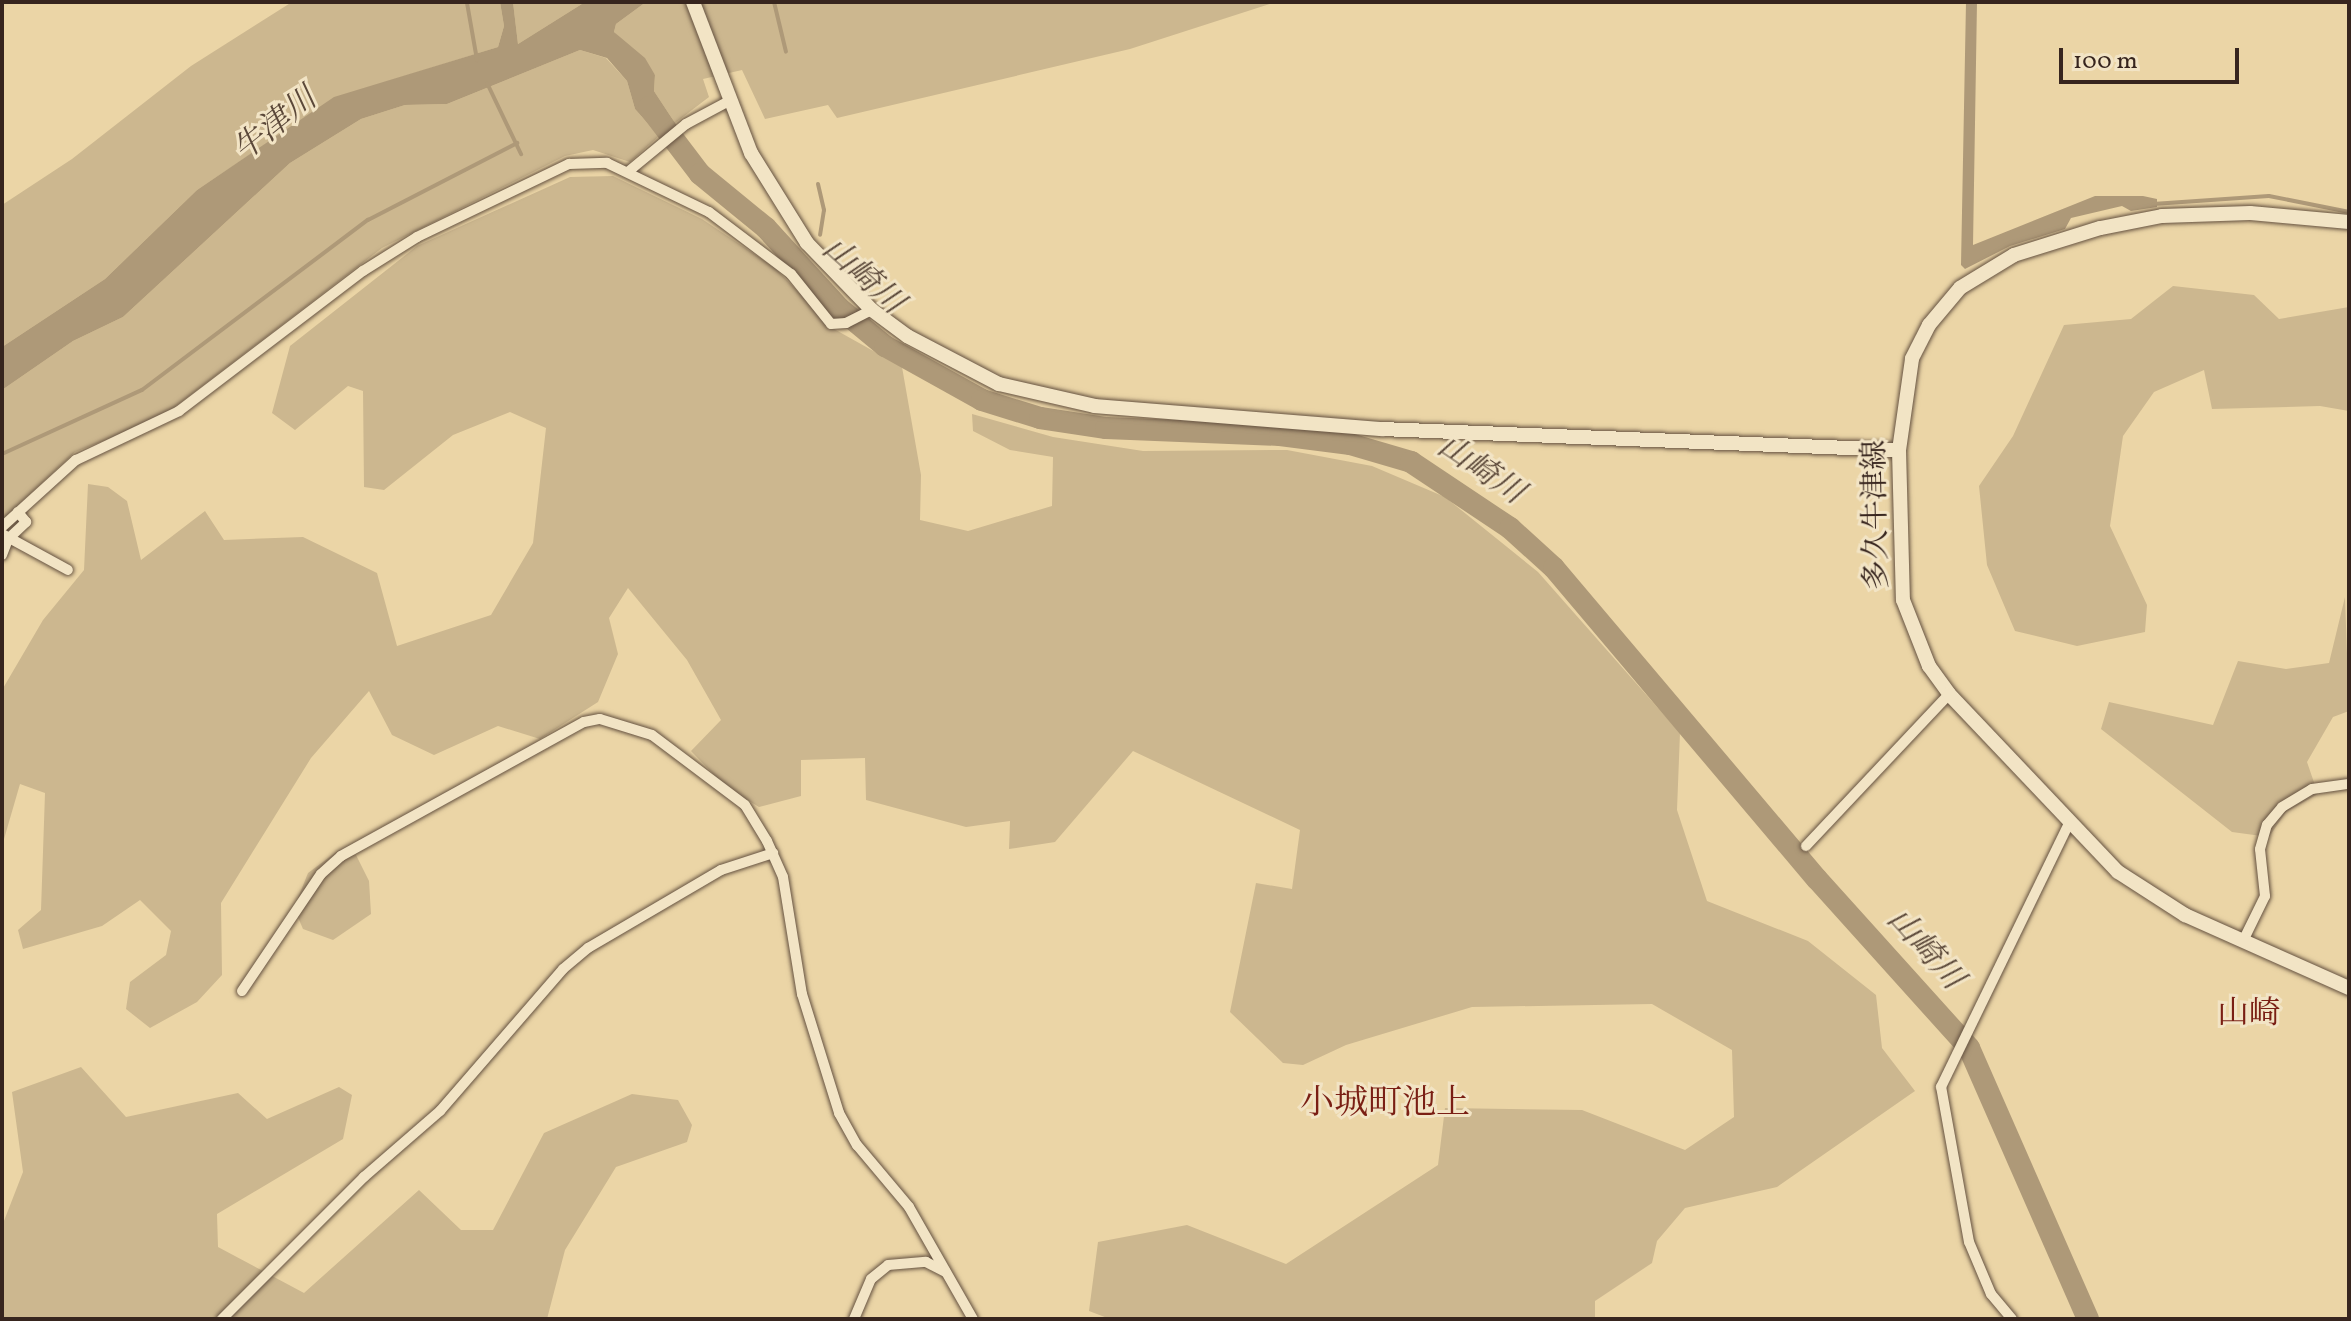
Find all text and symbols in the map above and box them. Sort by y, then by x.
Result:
scale bar [2063,32,2243,82]
text: 100 m [2073,45,2138,79]
water label: 牛津川 [227,81,325,171]
water label: 山崎川 [813,231,911,323]
water label: 山崎川 [1429,428,1531,514]
street label: 多久牛津線 [1858,440,1896,590]
water label: 山崎川 [1878,901,1970,999]
district label: 山崎 [2217,996,2281,1034]
district label: 小城町池上 [1300,1085,1470,1125]

